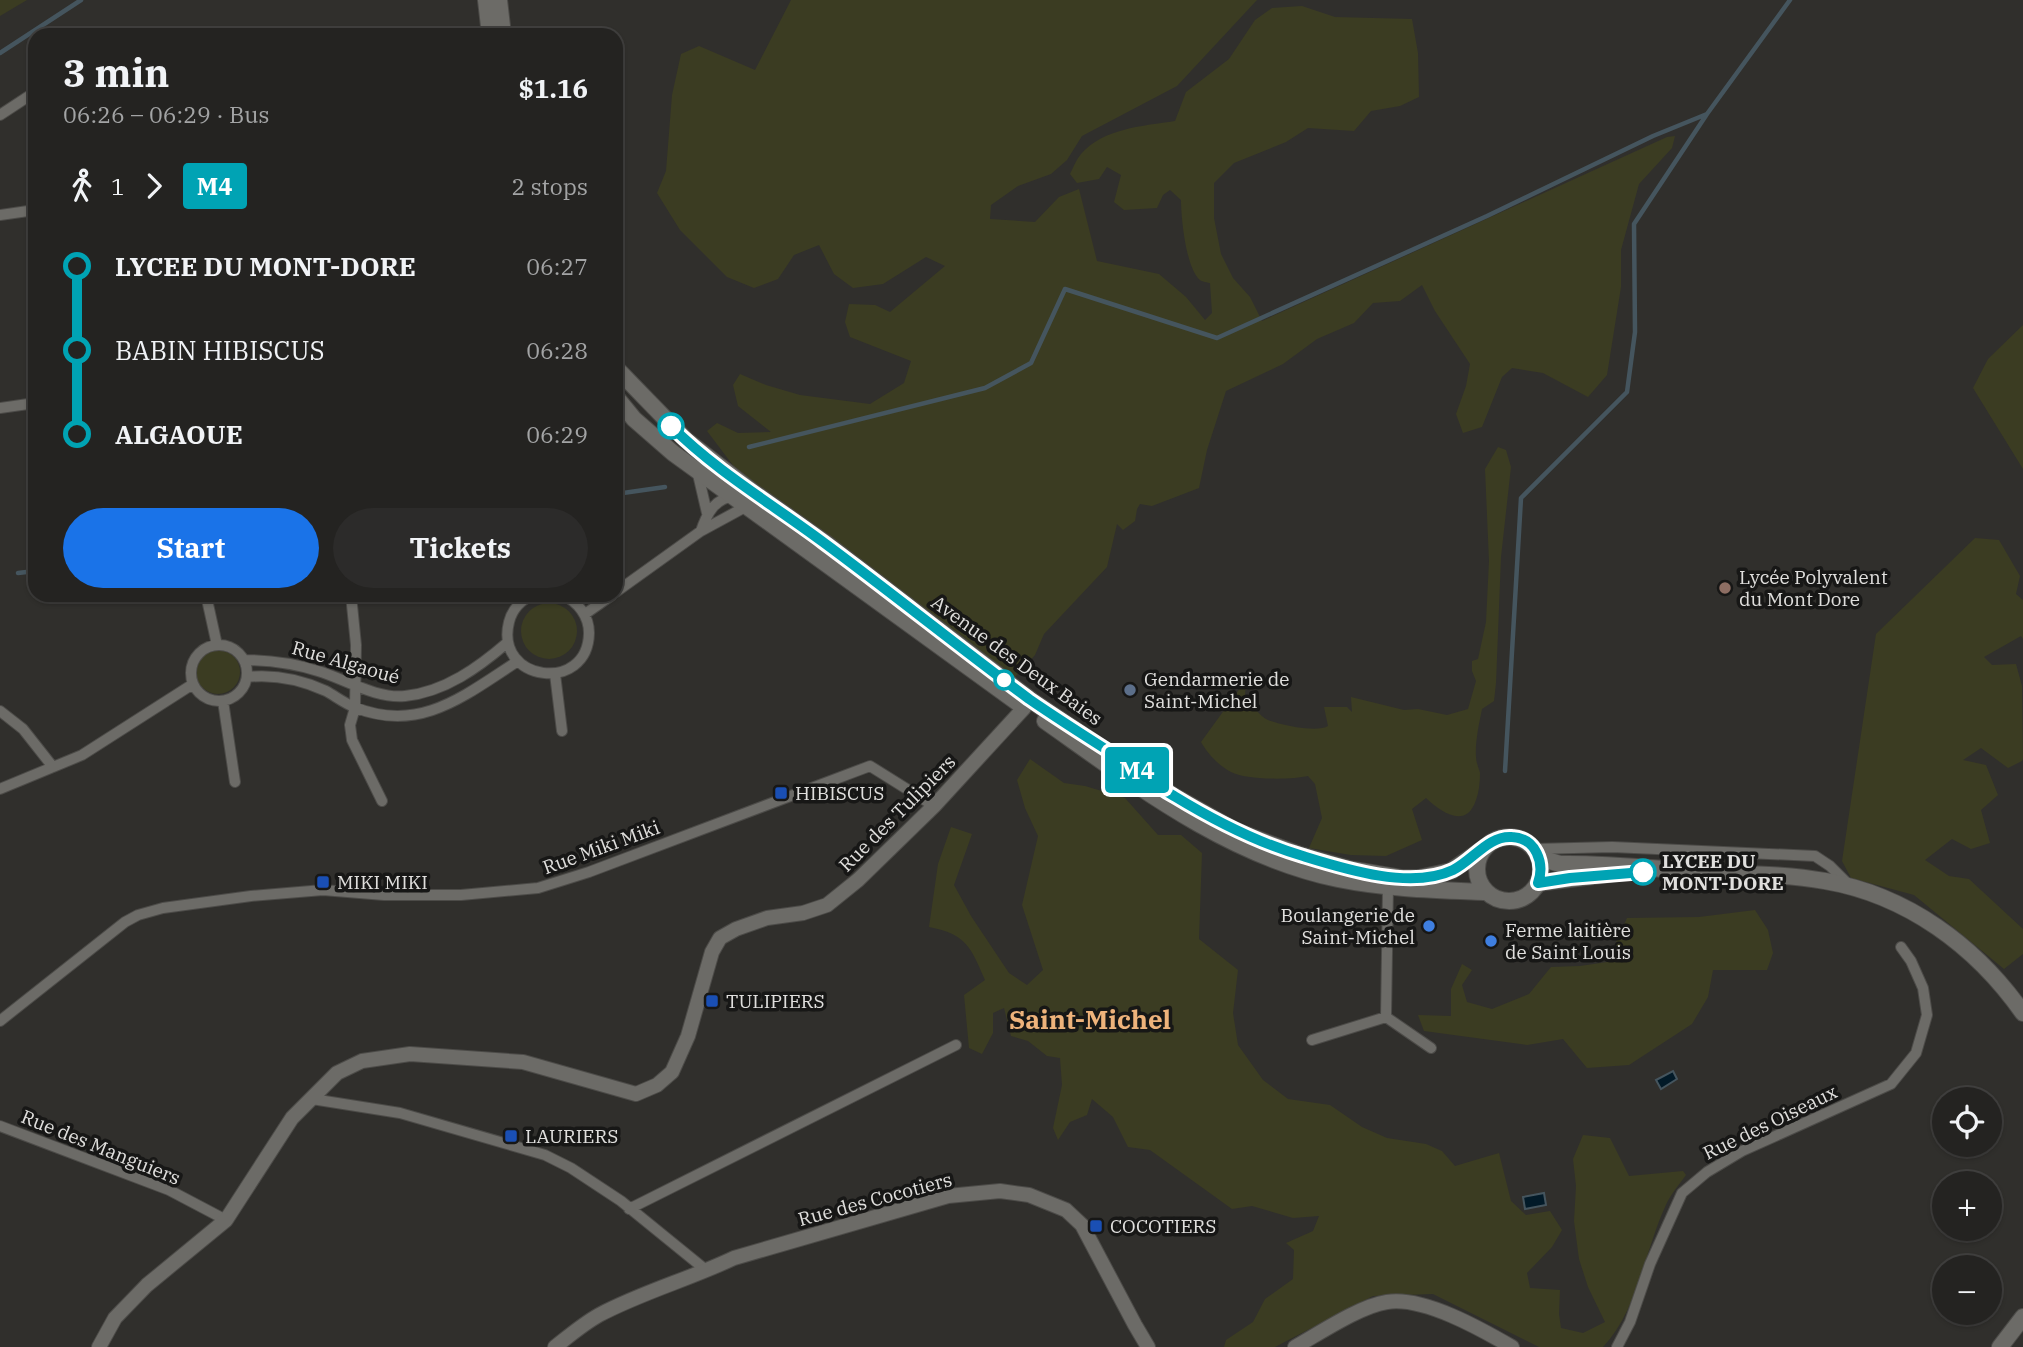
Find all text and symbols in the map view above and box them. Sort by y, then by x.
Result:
text: 3 min [63,48,169,97]
text: $1.16 [518,71,588,105]
text: 06:26 – 06:29 · Bus [63,99,270,129]
icon: walk [63,167,101,205]
icon: forward [135,167,173,205]
text: M4 [197,170,233,202]
text: 1 [111,171,125,201]
text: 2 stops [511,171,588,201]
text: LYCEE DU MONT-DORE [115,249,416,283]
text: 06:27 [526,251,588,281]
text: BABIN HIBISCUS [115,333,325,367]
text: 06:28 [526,335,588,365]
unlabelled marker [658,413,684,439]
text: ALGAOUE [115,417,243,451]
text: 06:29 [526,419,588,449]
button: Start [63,508,319,588]
button: Tickets [333,508,588,588]
place label: Lycée Polyvalent du Mont Dore [1739,565,1888,611]
marker: Lycée Polyvalent du Mont Dore [1717,580,1733,596]
street label: Avenue des Deux Baies [927,590,1107,730]
street label: Rue Algaoué [289,635,403,689]
place label: Gendarmerie de Saint-Michel [1144,667,1289,713]
unlabelled marker [994,670,1014,690]
marker: Gendarmerie de Saint-Michel [1122,682,1138,698]
line badge: M4 [1106,747,1168,793]
street label: Rue des Tulipiers [834,750,960,876]
text: M4 [1119,754,1155,786]
place label: HIBISCUS [795,781,884,805]
marker: HIBISCUS [773,785,789,801]
street label: Rue Miki Miki [539,815,663,879]
place label: LYCEE DU MONT-DORE [1662,849,1784,895]
marker: LYCEE DU MONT-DORE [1630,859,1656,885]
place label: MIKI MIKI [337,870,428,894]
marker: MIKI MIKI [315,874,331,890]
place label: Boulangerie de Saint-Michel [1280,903,1415,949]
marker: Boulangerie de Saint-Michel [1421,918,1437,934]
place label: Ferme laitière de Saint Louis [1505,918,1631,964]
marker: Ferme laitière de Saint Louis [1483,933,1499,949]
place label: TULIPIERS [726,989,825,1013]
marker: TULIPIERS [704,993,720,1009]
district label: Saint-Michel [1009,1002,1171,1036]
street label: Rue des Oiseaux [1699,1079,1841,1165]
map controls [1932,1087,2002,1325]
button: locate [1932,1087,2002,1157]
street label: Rue des Manguiers [18,1104,184,1190]
place label: LAURIERS [525,1124,618,1148]
marker: LAURIERS [503,1128,519,1144]
street label: Rue des Cocotiers [795,1167,955,1231]
button: + [1932,1171,2002,1241]
place label: COCOTIERS [1110,1214,1217,1238]
marker: COCOTIERS [1088,1218,1104,1234]
button: − [1932,1255,2002,1325]

